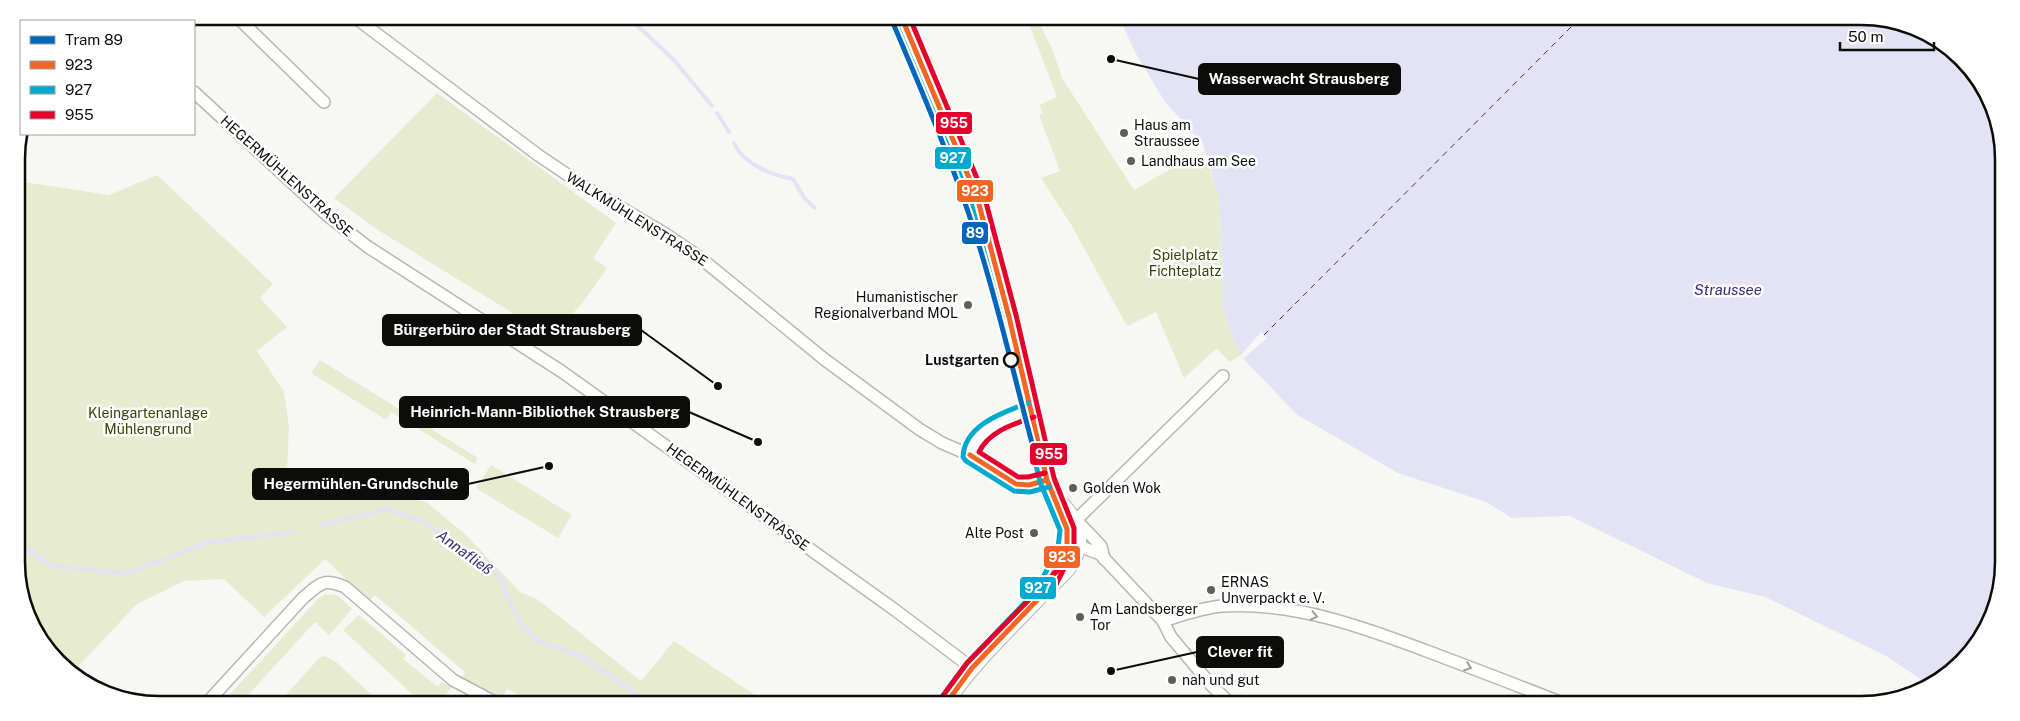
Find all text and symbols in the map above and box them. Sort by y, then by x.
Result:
legend [20,20,195,135]
scale bar [1840,20,1934,52]
text: 50 m [1848,28,1883,45]
text: Tram 89 [65,31,123,48]
text: 923 [65,56,93,73]
callout: Wasserwacht Strausberg [1199,64,1400,94]
text: Wasserwacht Strausberg [1209,70,1390,87]
text: 927 [65,81,92,98]
text: 955 [65,106,94,123]
street label: HEGERMÜHLENSTRASSE [218,111,358,240]
line badge: 955 [935,111,973,135]
text: 955 [940,115,968,131]
place label: Haus am Straussee [1134,117,1200,149]
marker: Haus am Straussee [1118,127,1130,139]
line badge: 927 [934,146,972,170]
text: 927 [940,150,967,166]
place label: Landhaus am See [1141,153,1256,169]
marker: Landhaus am See [1125,155,1137,167]
street label: WALKMÜHLENSTRASSE [563,167,712,269]
line badge: 923 [956,179,994,203]
text: 923 [961,183,989,199]
line badge: 89 [961,221,989,245]
text: 89 [966,225,984,241]
park label: Spielplatz Fichteplatz [1149,247,1221,279]
water label: Straussee [1694,281,1762,298]
place label: Humanistischer Regionalverband MOL [814,289,958,321]
marker: Humanistischer Regionalverband MOL [962,299,974,311]
callout: Bürgerbüro der Stadt Strausberg [383,315,641,345]
text: Bürgerbüro der Stadt Strausberg [393,321,631,338]
place label: Lustgarten [925,352,999,368]
marker: Lustgarten [1003,352,1019,368]
callout: Heinrich-Mann-Bibliothek Strausberg [400,397,689,427]
text: Heinrich-Mann-Bibliothek Strausberg [410,403,680,420]
park label: Kleingartenanlage Mühlengrund [88,405,208,437]
street label: HEGERMÜHLENSTRASSE [664,438,814,554]
line badge: 955 [1029,442,1068,466]
text: 955 [1035,446,1063,462]
callout: Hegermühlen-Grundschule [253,469,468,499]
text: Hegermühlen-Grundschule [264,475,458,492]
place label: Golden Wok [1083,480,1161,496]
marker: Golden Wok [1067,482,1079,494]
place label: Alte Post [965,525,1024,541]
water label: Annafließ [434,526,496,578]
marker: Alte Post [1028,527,1040,539]
line badge: 923 [1043,545,1081,569]
text: 923 [1048,549,1076,565]
place label: ERNAS Unverpackt e. V. [1221,574,1325,606]
line badge: 927 [1019,576,1057,600]
text: 927 [1025,580,1052,596]
marker: ERNAS Unverpackt e. V. [1205,584,1217,596]
place label: Am Landsberger Tor [1090,601,1198,633]
one-way arrow [1309,610,1318,621]
marker: Am Landsberger Tor [1074,611,1086,623]
callout: Clever fit [1197,637,1283,667]
text: Clever fit [1207,643,1273,660]
one-way arrow [1463,660,1472,671]
place label: nah und gut [1182,672,1259,688]
marker: nah und gut [1166,674,1178,686]

